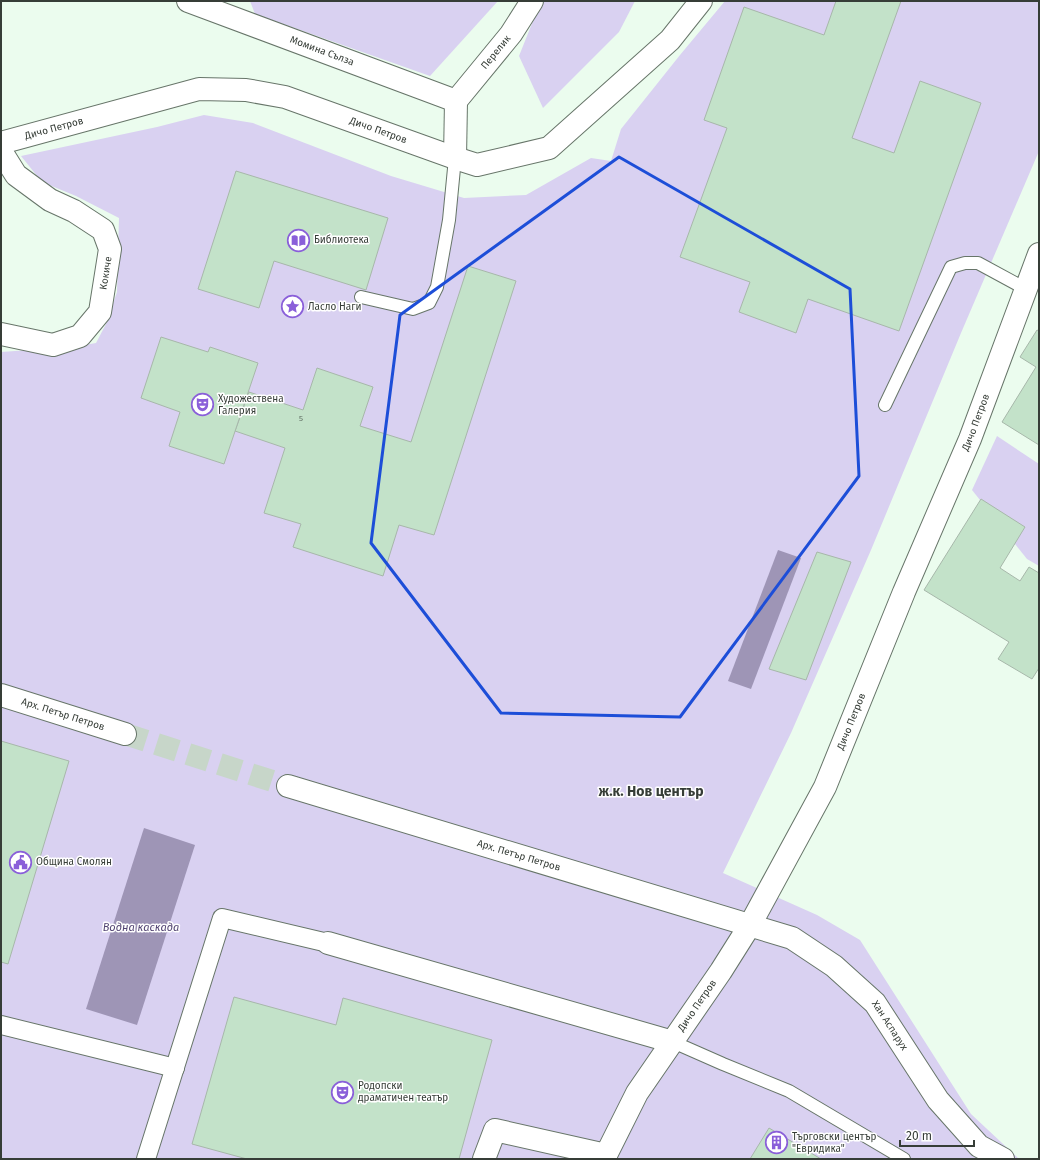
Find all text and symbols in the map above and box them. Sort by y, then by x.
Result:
street label: Перелик [478,32,514,72]
street label: Момина Сълза [288,34,356,68]
street label: Дичо Петров [347,114,409,146]
street label: Дичо Петров [23,115,85,142]
library icon: Библиотека [285,227,311,253]
place label: Библиотека [314,234,369,246]
street label: Кокиче [97,255,115,291]
place icon: Ласло Наги [280,294,306,320]
place label: Ласло Наги [308,301,362,313]
theatre icon: Художествена Галерия [189,392,215,418]
street label: Дичо Петров [959,392,992,454]
place label: Художествена Галерия [218,393,284,417]
house number: 5 [299,414,303,423]
street label: Дичо Петров [834,691,868,753]
street label: Арх. Петър Петров [20,696,106,733]
district label: ж.к. Нов център [598,783,704,800]
street label: Арх. Петър Петров [476,837,562,874]
public building icon: Община Смолян [7,849,33,875]
place label: Община Смолян [36,856,112,868]
water label: Водна каскада [103,921,179,934]
street label: Дичо Петров [675,977,719,1034]
street label: Хан Аспарух [869,998,910,1053]
theatre icon: Родопски драматичен театър [329,1079,355,1105]
place label: Родопски драматичен театър [358,1080,448,1104]
scale bar [900,1122,974,1148]
text: 20 m [906,1129,932,1143]
building icon: Търговски център "Евридика" [764,1130,790,1156]
place label: Търговски център "Евридика" [792,1131,876,1155]

